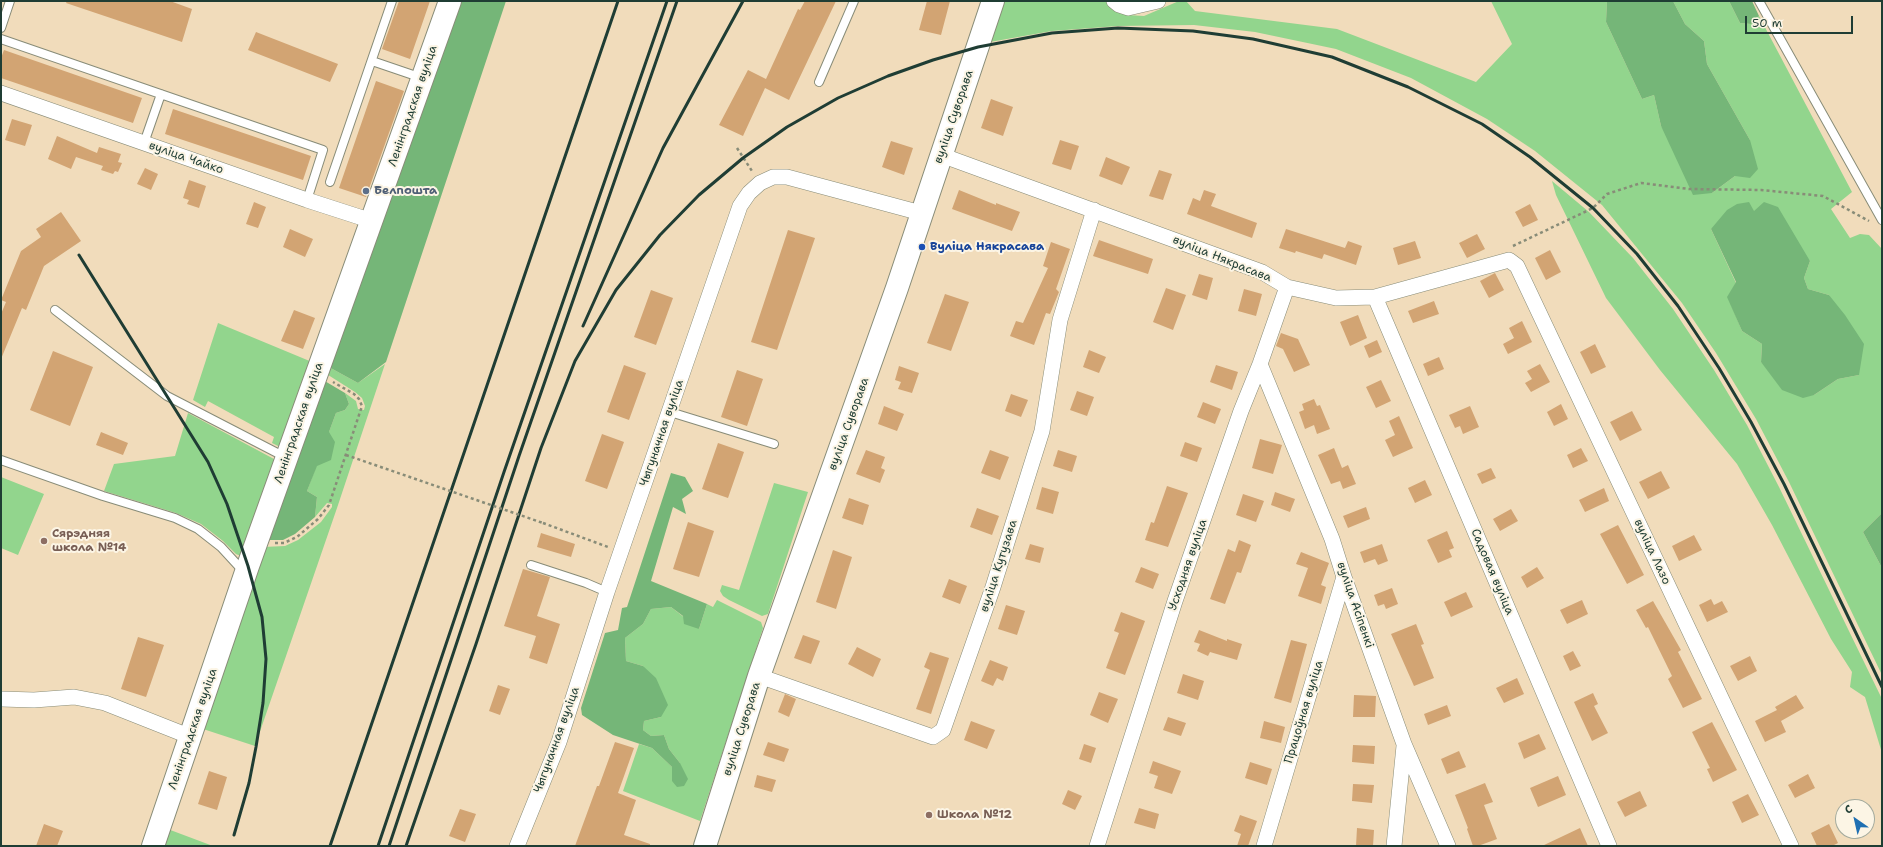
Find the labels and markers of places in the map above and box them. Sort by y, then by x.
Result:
place label: Белпошта [374,184,437,198]
marker: Белпошта [361,186,371,196]
place label: Вуліца Някрасава [930,240,1044,254]
marker: Вуліца Някрасава [917,242,927,252]
place label: Сярэдняя школа №14 [52,527,126,555]
marker: Сярэдняя школа №14 [39,536,49,546]
place label: Школа №12 [937,808,1012,822]
marker: Школа №12 [924,810,934,820]

